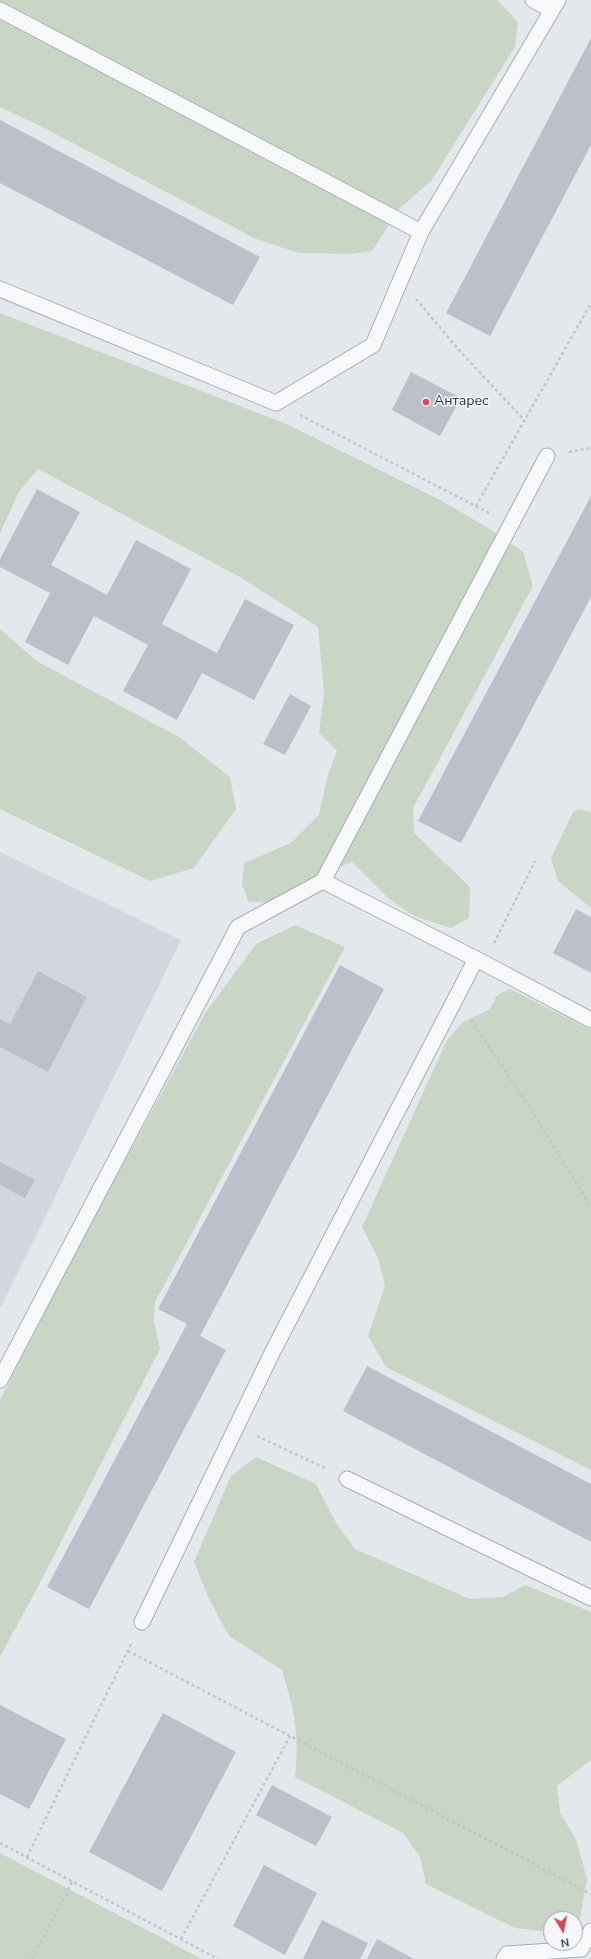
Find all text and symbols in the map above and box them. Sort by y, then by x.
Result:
place label: Антарес [434,394,489,410]
marker: Антарес [421,397,431,407]
north arrow [543,1911,583,1951]
text: N [560,1934,570,1950]

